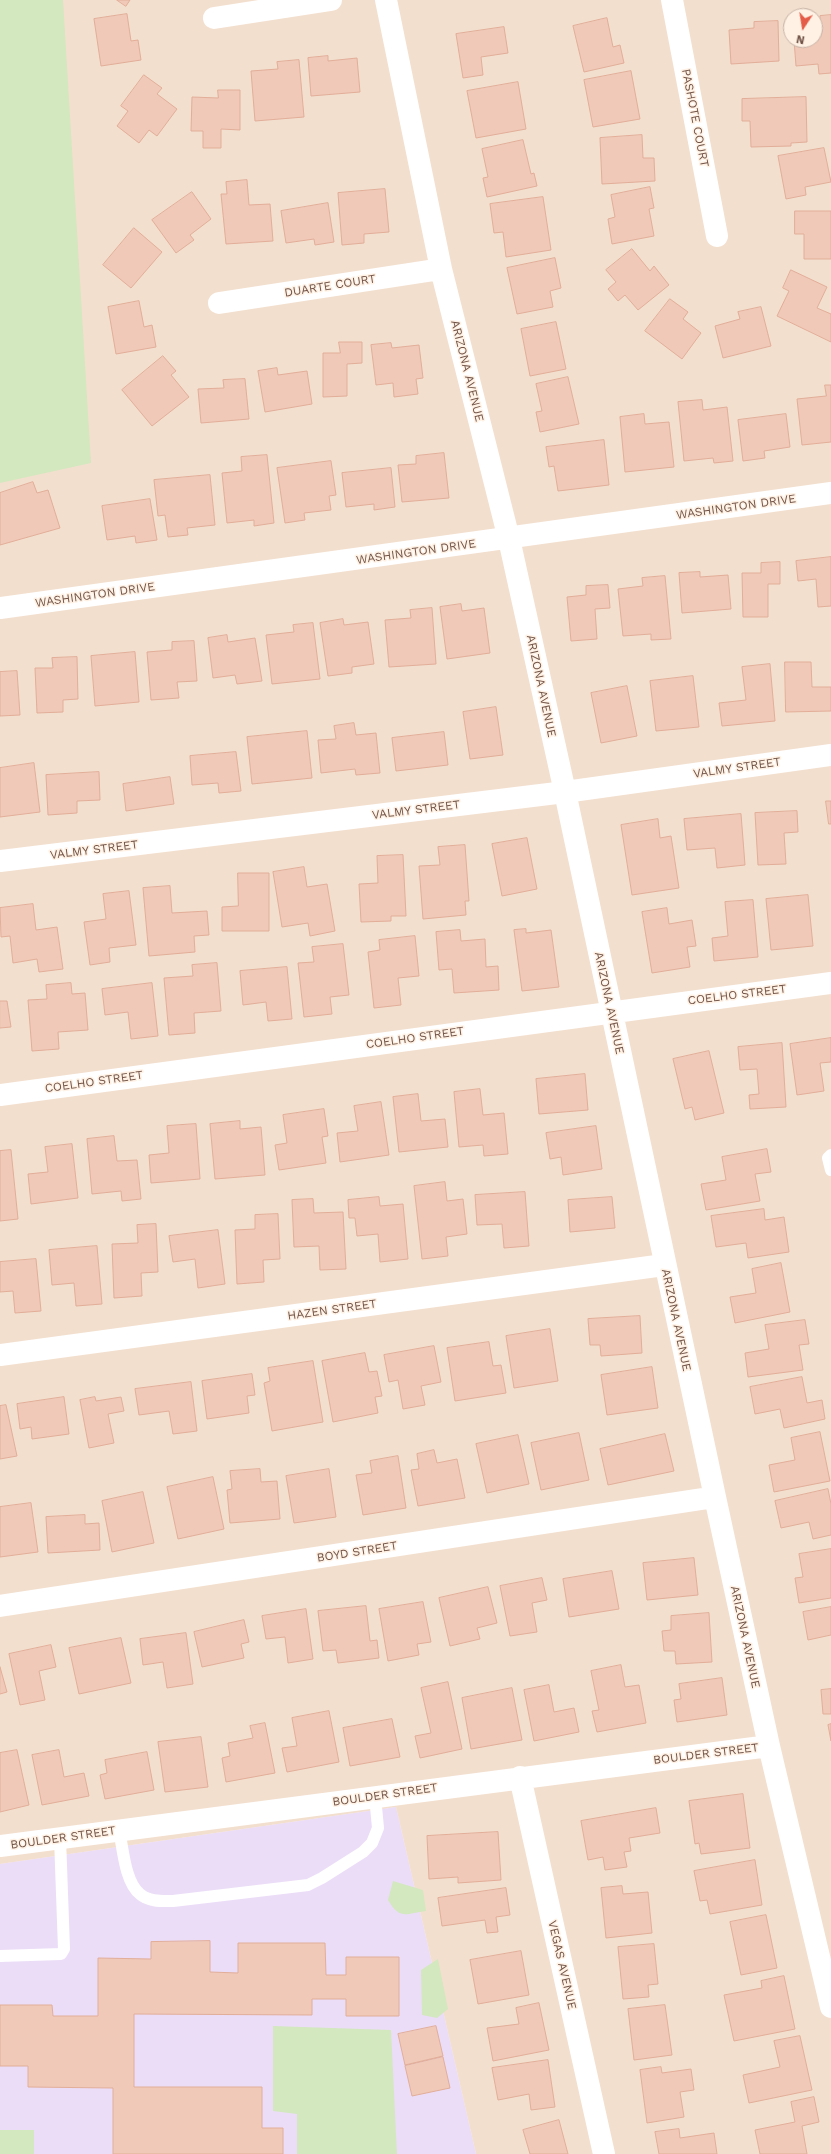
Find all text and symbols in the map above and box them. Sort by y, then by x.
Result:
north arrow [783,8,823,48]
text: N [795,32,806,46]
street label: PASHOTE COURT [678,68,712,168]
street label: DUARTE COURT [283,272,377,300]
street label: ARIZONA AVENUE [447,319,487,423]
street label: WASHINGTON DRIVE [675,491,797,523]
street label: WASHINGTON DRIVE [355,536,477,568]
street label: WASHINGTON DRIVE [34,579,156,611]
street label: ARIZONA AVENUE [523,634,559,738]
street label: VALMY STREET [692,755,782,781]
street label: VALMY STREET [371,797,461,823]
street label: VALMY STREET [49,837,139,863]
street label: ARIZONA AVENUE [591,951,627,1055]
street label: COELHO STREET [687,982,787,1008]
street label: COELHO STREET [365,1024,465,1052]
street label: COELHO STREET [44,1068,144,1096]
street label: ARIZONA AVENUE [658,1268,694,1372]
street label: HAZEN STREET [286,1297,378,1323]
street label: BOYD STREET [316,1539,398,1565]
street label: ARIZONA AVENUE [727,1585,763,1689]
street label: BOULDER STREET [653,1740,759,1768]
street label: BOULDER STREET [332,1780,438,1810]
street label: BOULDER STREET [10,1823,116,1853]
street label: VEGAS AVENUE [545,1919,579,2011]

